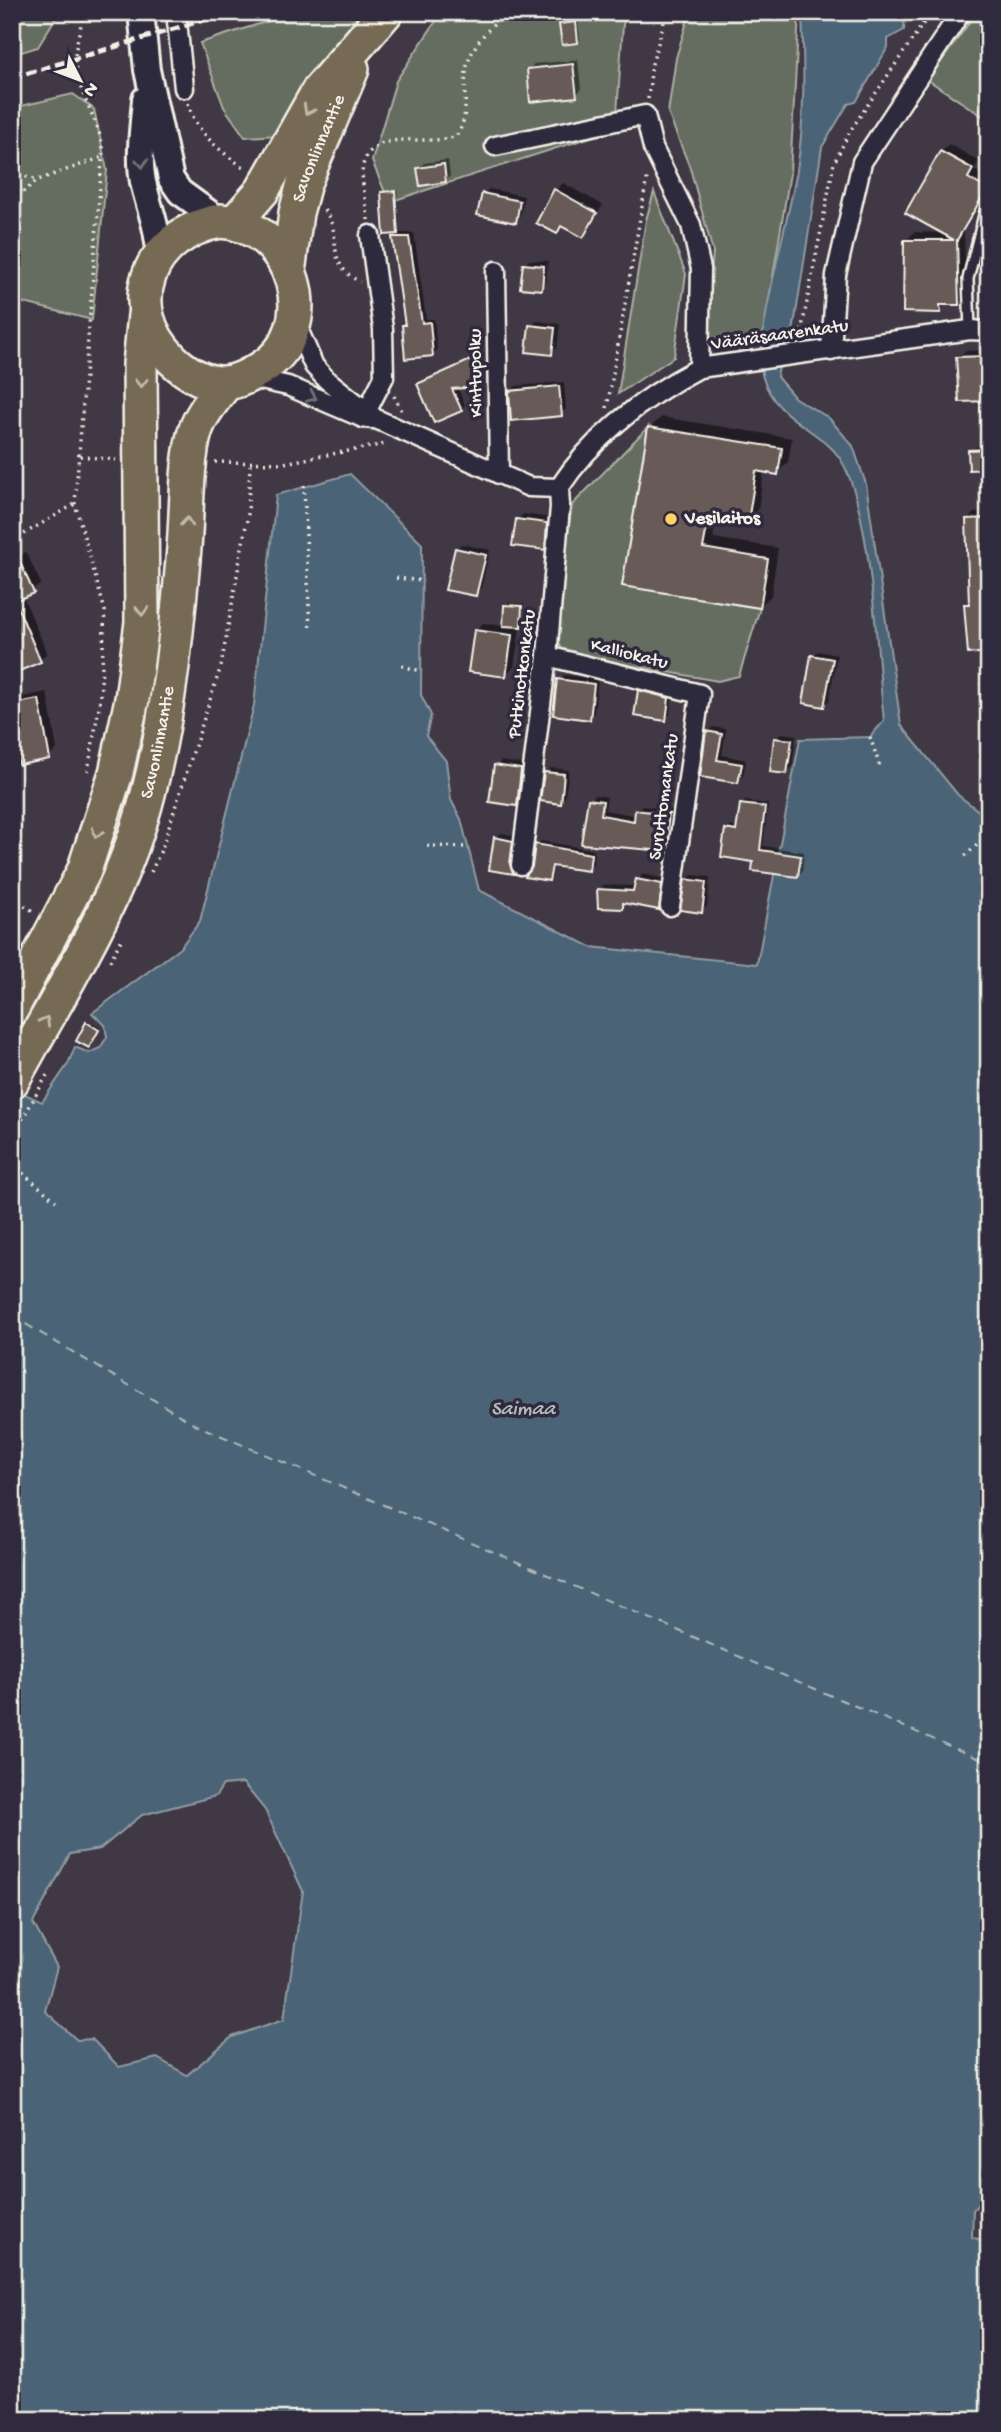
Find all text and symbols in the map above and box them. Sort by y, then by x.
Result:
north arrow [46,46,116,116]
text: N [77,77,103,101]
street label: Savonlinnantie [288,91,351,205]
one-way arrow [303,102,316,115]
one-way arrow [134,158,149,169]
street label: Vääräsaarenkatu [709,315,850,357]
street label: Kinttupolku [465,328,489,418]
one-way arrow [133,378,148,389]
one-way arrow [306,388,318,402]
place label: Vesilaitos [684,508,761,531]
marker: Vesilaitos [663,511,679,527]
one-way arrow [179,517,194,528]
one-way arrow [134,606,150,616]
street label: Putkinotkonkatu [504,608,542,741]
street label: Kalliokatu [588,634,670,676]
street label: Savonlinnantie [136,685,181,801]
street label: Suruttomankatu [645,732,685,862]
one-way arrow [91,826,105,838]
one-way arrow [37,1016,50,1029]
water label: Saimaa [491,1398,556,1423]

